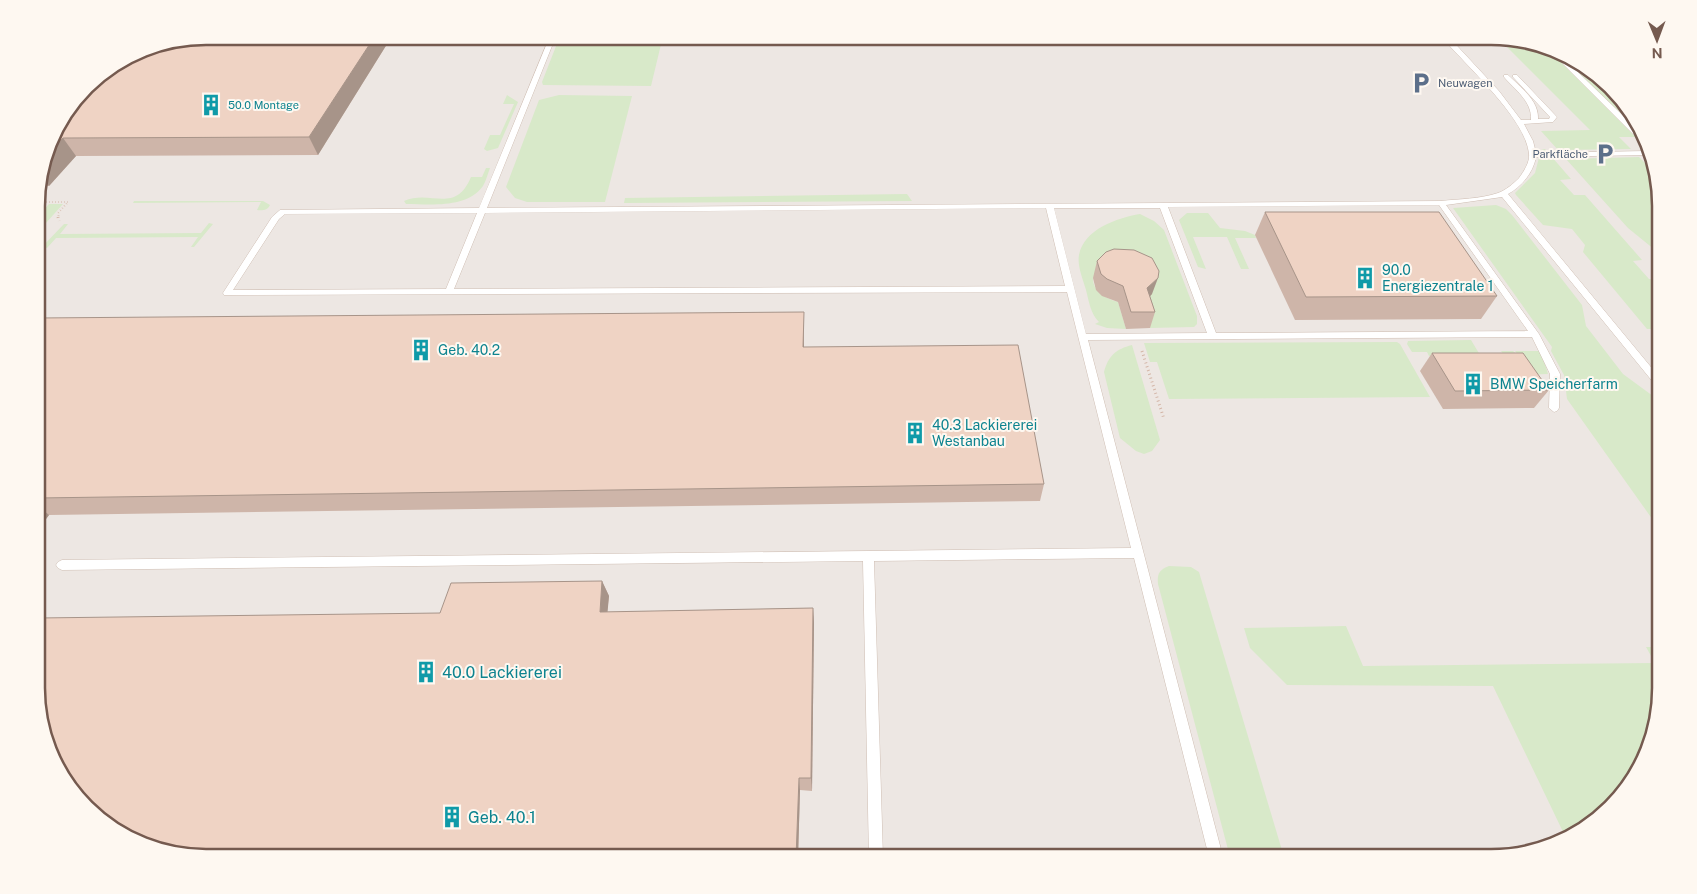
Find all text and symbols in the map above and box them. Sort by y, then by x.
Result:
north arrow [1632,15,1682,65]
text: N [1652,45,1663,61]
parking icon: Neuwagen [1408,70,1434,96]
place label: Neuwagen [1438,77,1493,89]
building icon: 50.0 Montage [198,92,224,118]
place label: 50.0 Montage [228,99,299,111]
parking icon: Parkfläche [1592,141,1618,167]
place label: Parkfläche [1533,148,1588,160]
place label: 90.0 Energiezentrale 1 [1382,262,1493,294]
building icon: 90.0 Energiezentrale 1 [1352,265,1378,291]
building icon: Geb. 40.2 [408,337,434,363]
place label: Geb. 40.2 [438,342,500,358]
building icon: BMW Speicherfarm [1460,371,1486,397]
place label: BMW Speicherfarm [1490,376,1618,392]
place label: 40.3 Lackiererei Westanbau [932,417,1037,449]
building icon: 40.3 Lackiererei Westanbau [902,420,928,446]
building icon: 40.0 Lackiererei [413,659,439,685]
place label: 40.0 Lackiererei [442,663,562,682]
building icon: Geb. 40.1 [439,804,465,830]
place label: Geb. 40.1 [468,808,536,827]

